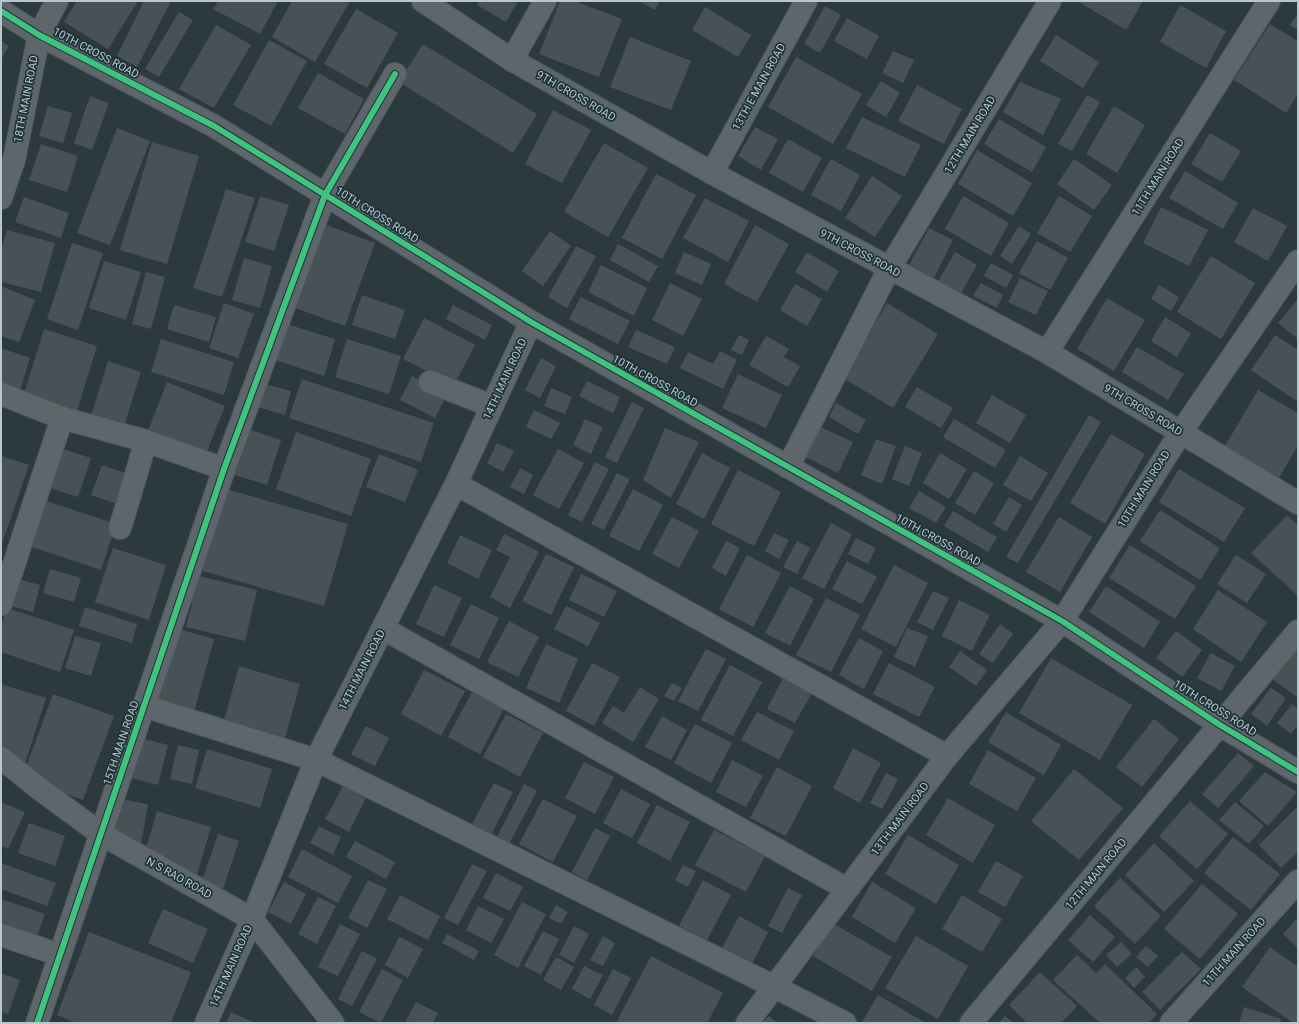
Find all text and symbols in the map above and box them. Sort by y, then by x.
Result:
street label: 10TH CROSS ROAD [51,25,141,81]
street label: 13TH E MAIN ROAD [730,41,788,133]
street label: 18TH MAIN ROAD [11,54,41,144]
street label: 9TH CROSS ROAD [534,68,618,124]
street label: 12TH MAIN ROAD [942,94,998,176]
street label: 11TH MAIN ROAD [1129,136,1187,218]
street label: 10TH CROSS ROAD [333,184,421,246]
street label: 9TH CROSS ROAD [818,226,902,280]
street label: 14TH MAIN ROAD [480,336,530,422]
street label: 10TH CROSS ROAD [610,352,700,410]
street label: 9TH CROSS ROAD [1101,381,1185,439]
street label: 10TH MAIN ROAD [1115,448,1173,530]
street label: 10TH CROSS ROAD [893,511,983,569]
street label: 14TH MAIN ROAD [336,628,388,712]
street label: 10TH CROSS ROAD [1171,677,1259,739]
street label: 15TH MAIN ROAD [100,699,142,787]
street label: 13TH MAIN ROAD [868,780,932,858]
street label: 12TH MAIN ROAD [1063,836,1129,912]
street label: N S RAO ROAD [144,855,214,901]
street label: 11TH MAIN ROAD [1200,915,1268,989]
street label: 14TH MAIN ROAD [207,923,255,1009]

